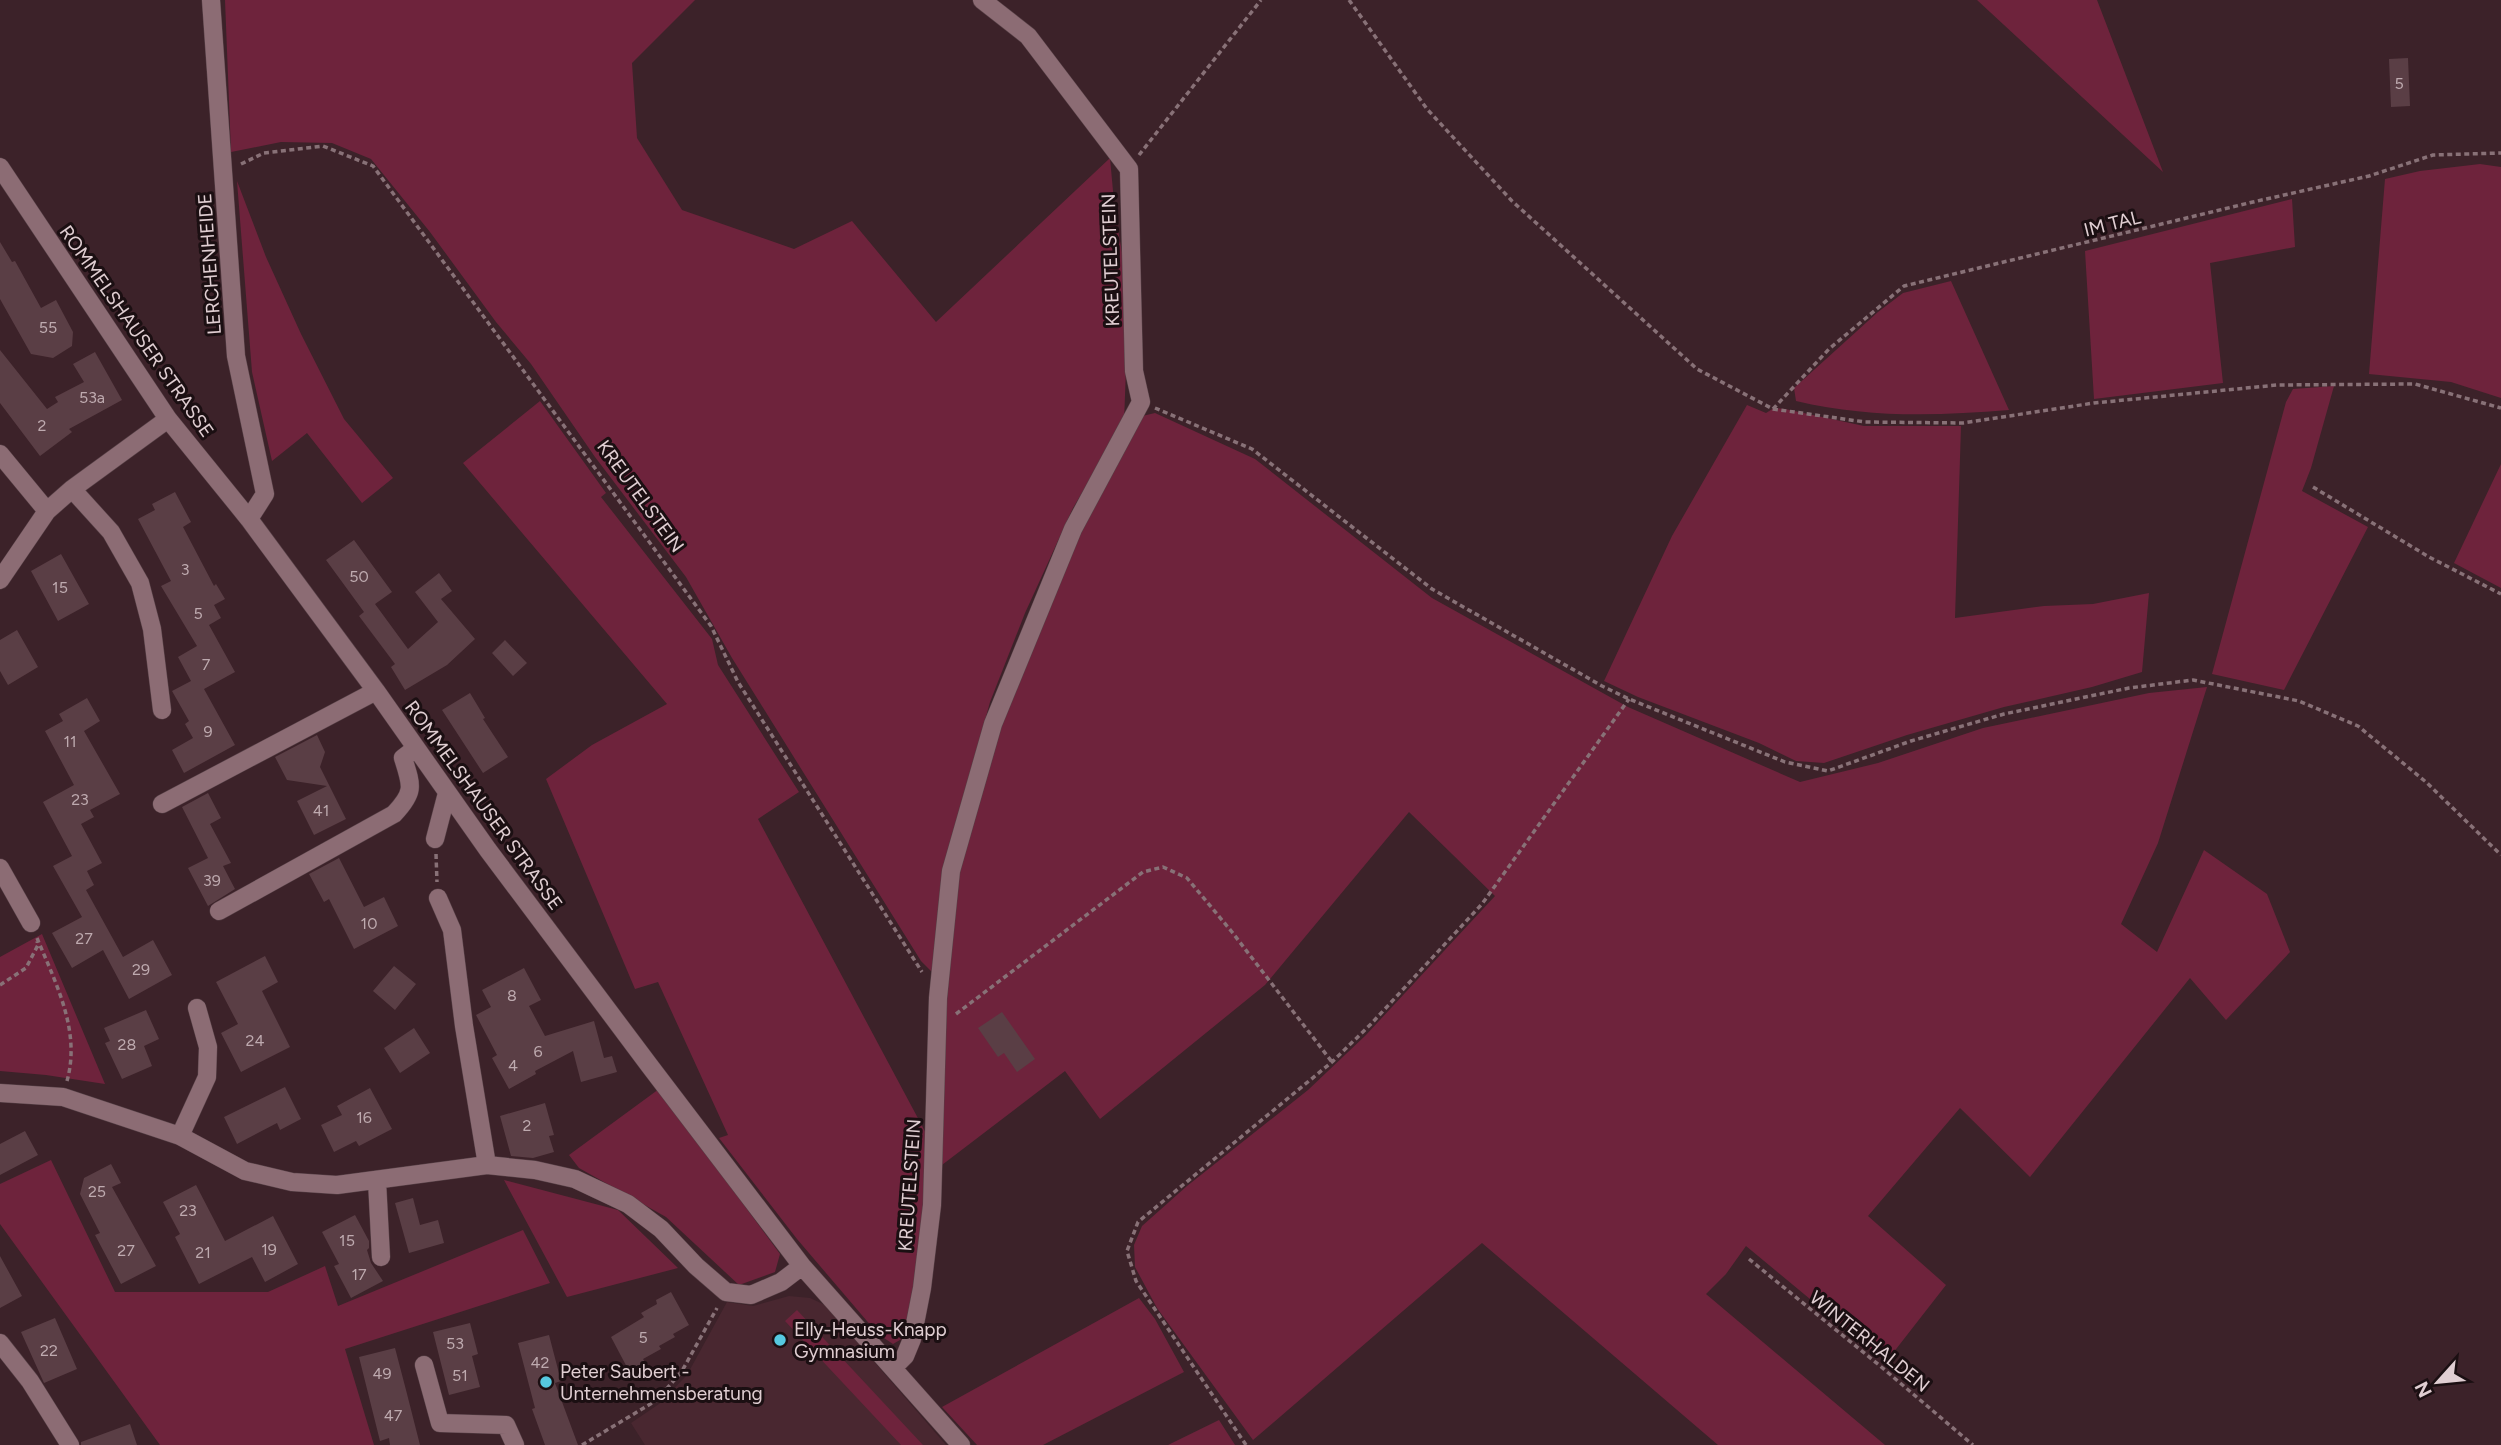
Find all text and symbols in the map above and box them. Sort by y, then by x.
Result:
house number: 5 [2394,74,2404,93]
street label: LERCHENHEIDE [193,192,226,336]
street label: KREUTELSTEIN [1097,193,1124,327]
street label: IM TAL [2081,205,2143,242]
street label: ROMMELSHAUSER STRASSE [55,221,219,442]
house number: 55 [39,318,57,337]
house number: 53a [79,388,105,407]
house number: 2 [38,416,46,435]
street label: KREUTELSTEIN [592,436,689,557]
house number: 3 [181,560,189,579]
house number: 50 [349,567,369,586]
house number: 15 [52,578,68,597]
house number: 5 [193,604,203,623]
house number: 7 [202,655,211,674]
street label: ROMMELSHAUSER STRASSE [400,696,567,914]
house number: 9 [203,722,213,741]
house number: 11 [63,732,77,751]
house number: 23 [71,790,89,809]
house number: 41 [313,801,329,820]
house number: 39 [203,871,221,890]
house number: 10 [361,914,377,933]
house number: 27 [75,929,93,948]
house number: 29 [132,960,150,979]
house number: 8 [507,986,517,1005]
house number: 24 [246,1031,264,1050]
house number: 28 [118,1035,136,1054]
house number: 6 [533,1042,543,1061]
house number: 4 [508,1056,518,1075]
house number: 16 [356,1108,372,1127]
house number: 2 [523,1116,531,1135]
street label: KREUTELSTEIN [893,1118,926,1252]
house number: 25 [88,1182,106,1201]
house number: 23 [179,1201,197,1220]
house number: 15 [339,1231,355,1250]
house number: 19 [261,1240,277,1259]
house number: 27 [117,1241,135,1260]
house number: 21 [195,1243,211,1262]
house number: 17 [351,1265,367,1284]
street label: WINTERHALDEN [1805,1286,1934,1397]
place label: Elly-Heuss-Knapp Gymnasium [794,1318,947,1363]
house number: 5 [638,1328,648,1347]
marker: Elly-Heuss-Knapp Gymnasium [772,1332,788,1348]
house number: 53 [446,1334,464,1353]
house number: 22 [40,1341,58,1360]
north arrow [2403,1347,2473,1417]
house number: 42 [531,1353,549,1372]
place label: Peter Saubert - Unternehmensberatung [560,1360,763,1405]
house number: 49 [373,1364,392,1383]
house number: 51 [452,1366,468,1385]
marker: Peter Saubert - Unternehmensberatung [538,1374,554,1390]
text: N [2410,1378,2437,1401]
house number: 47 [384,1406,403,1425]

